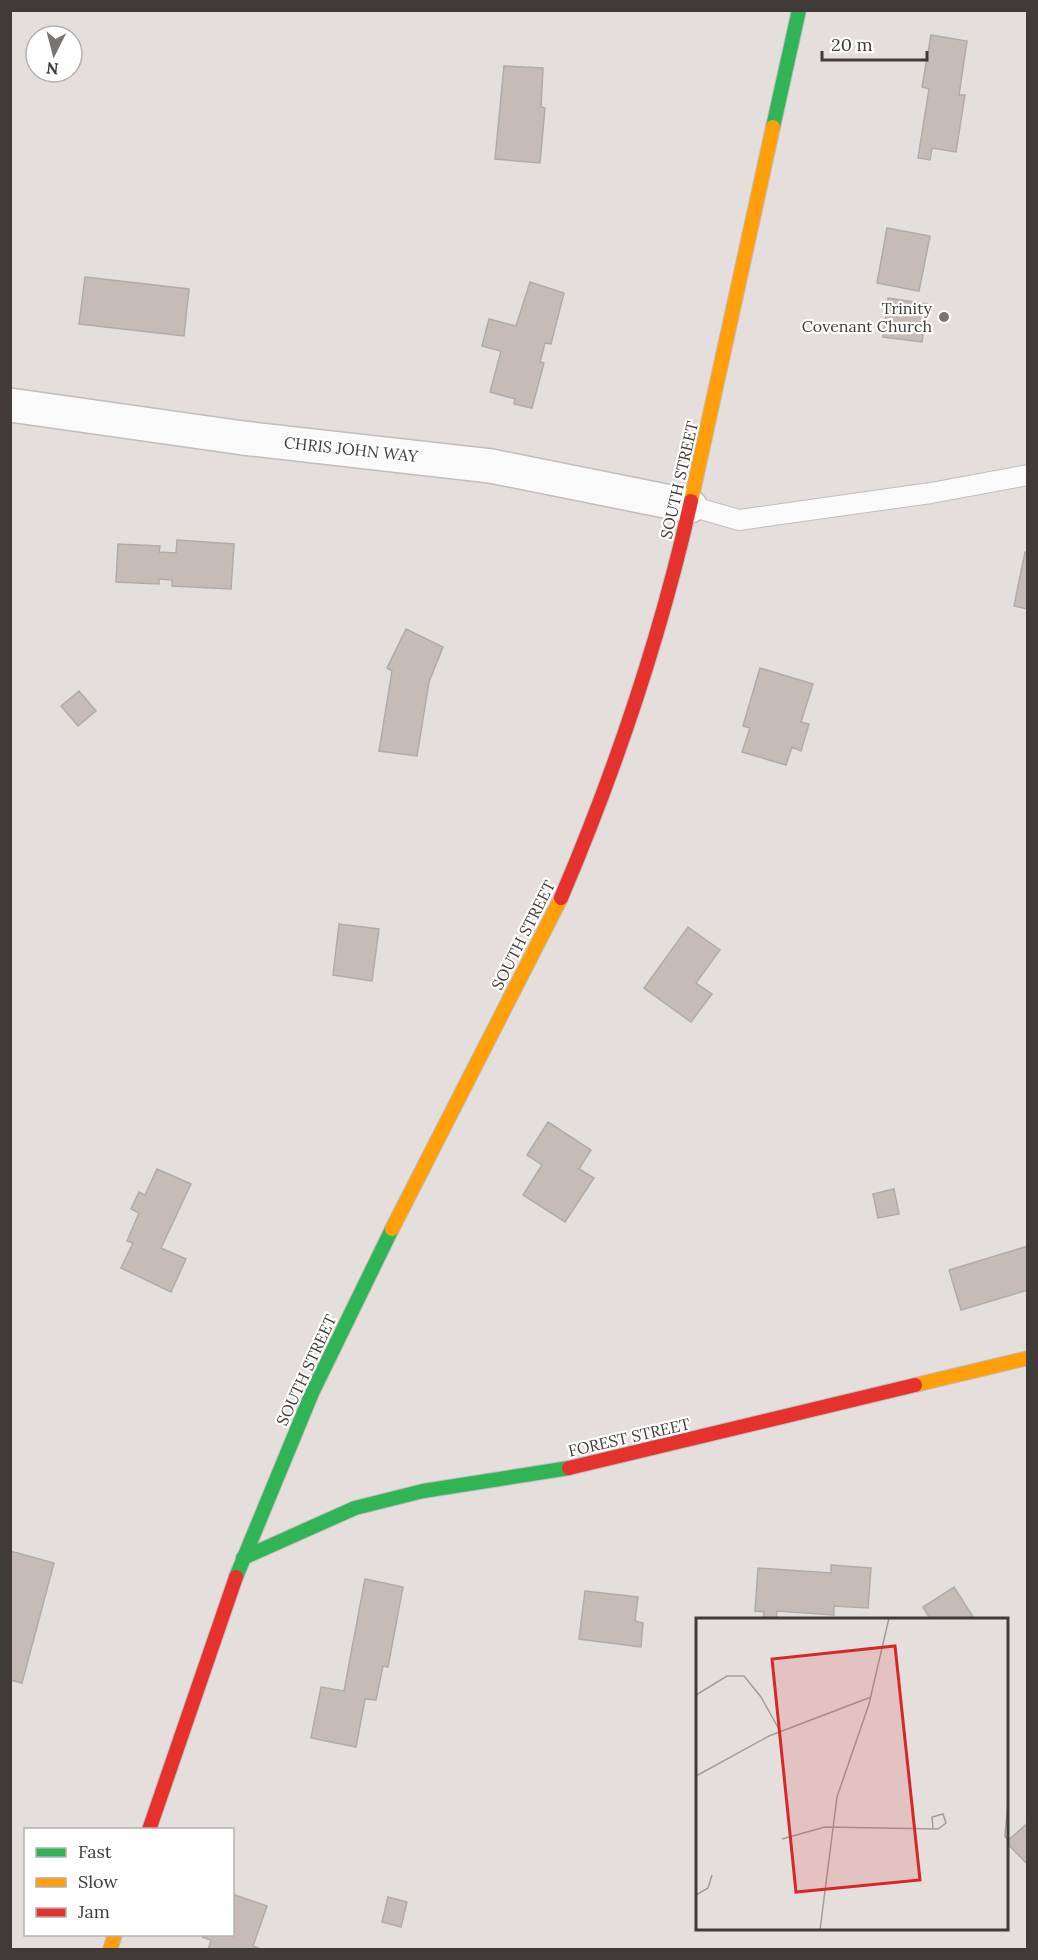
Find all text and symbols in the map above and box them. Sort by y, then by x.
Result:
north arrow [24,24,84,84]
scale bar [822,24,927,62]
text: 20 m [831,33,873,56]
text: N [45,58,60,80]
place label: Trinity Covenant Church [802,298,933,336]
marker: Trinity Covenant Church [937,310,951,324]
street label: SOUTH STREET [656,419,702,541]
street label: CHRIS JOHN WAY [283,432,420,466]
street label: SOUTH STREET [487,877,559,993]
street label: SOUTH STREET [272,1311,340,1429]
street label: FOREST STREET [566,1413,692,1461]
inset map [696,1618,1008,1930]
legend [24,1828,234,1936]
text: Fast [78,1840,112,1863]
text: Slow [78,1870,118,1893]
text: Jam [77,1900,110,1923]

